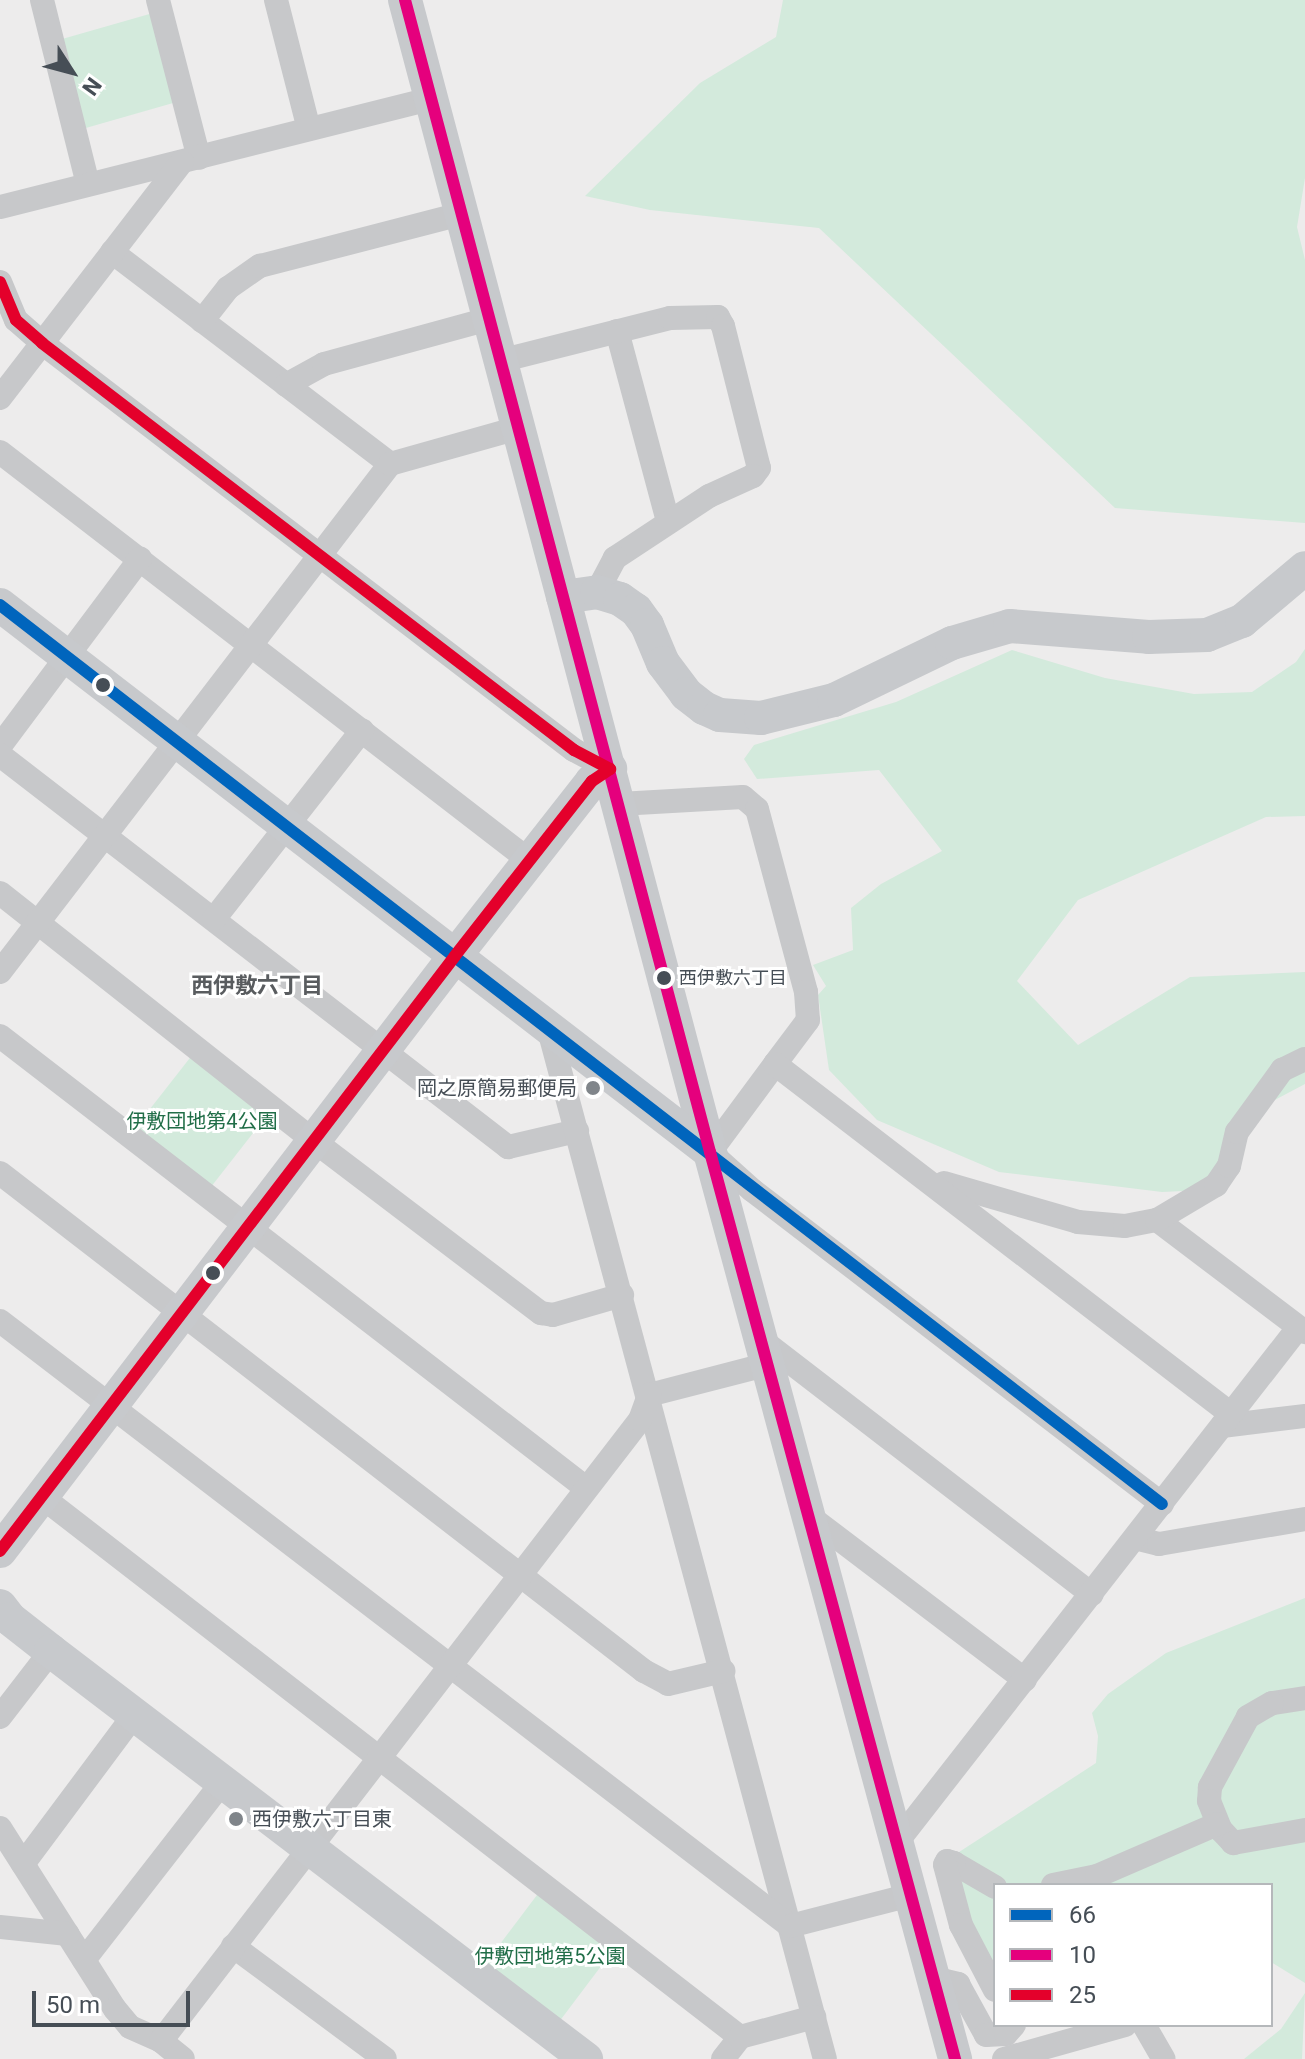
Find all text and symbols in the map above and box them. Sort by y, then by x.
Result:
north arrow [32,32,112,112]
text: N [77,73,106,100]
unlabelled marker [95,677,111,693]
place label: 西伊敷六丁目 [679,967,787,989]
marker: 西伊敷六丁目 [656,970,672,986]
district label: 西伊敷六丁目 [191,973,323,999]
place label: 岡之原簡易郵便局 [417,1076,577,1100]
marker: 岡之原簡易郵便局 [584,1079,602,1097]
park label: 伊敷団地第4公園 [126,1109,278,1133]
unlabelled marker [205,1265,221,1281]
place label: 西伊敷六丁目東 [252,1807,392,1831]
marker: 西伊敷六丁目東 [227,1810,245,1828]
legend [993,1883,1273,2027]
text: 66 [1069,1901,1096,1929]
text: 10 [1069,1941,1096,1969]
park label: 伊敷団地第5公園 [474,1944,626,1968]
scale bar [36,1975,194,2025]
text: 25 [1069,1981,1096,2009]
text: 50 m [46,1991,100,2019]

